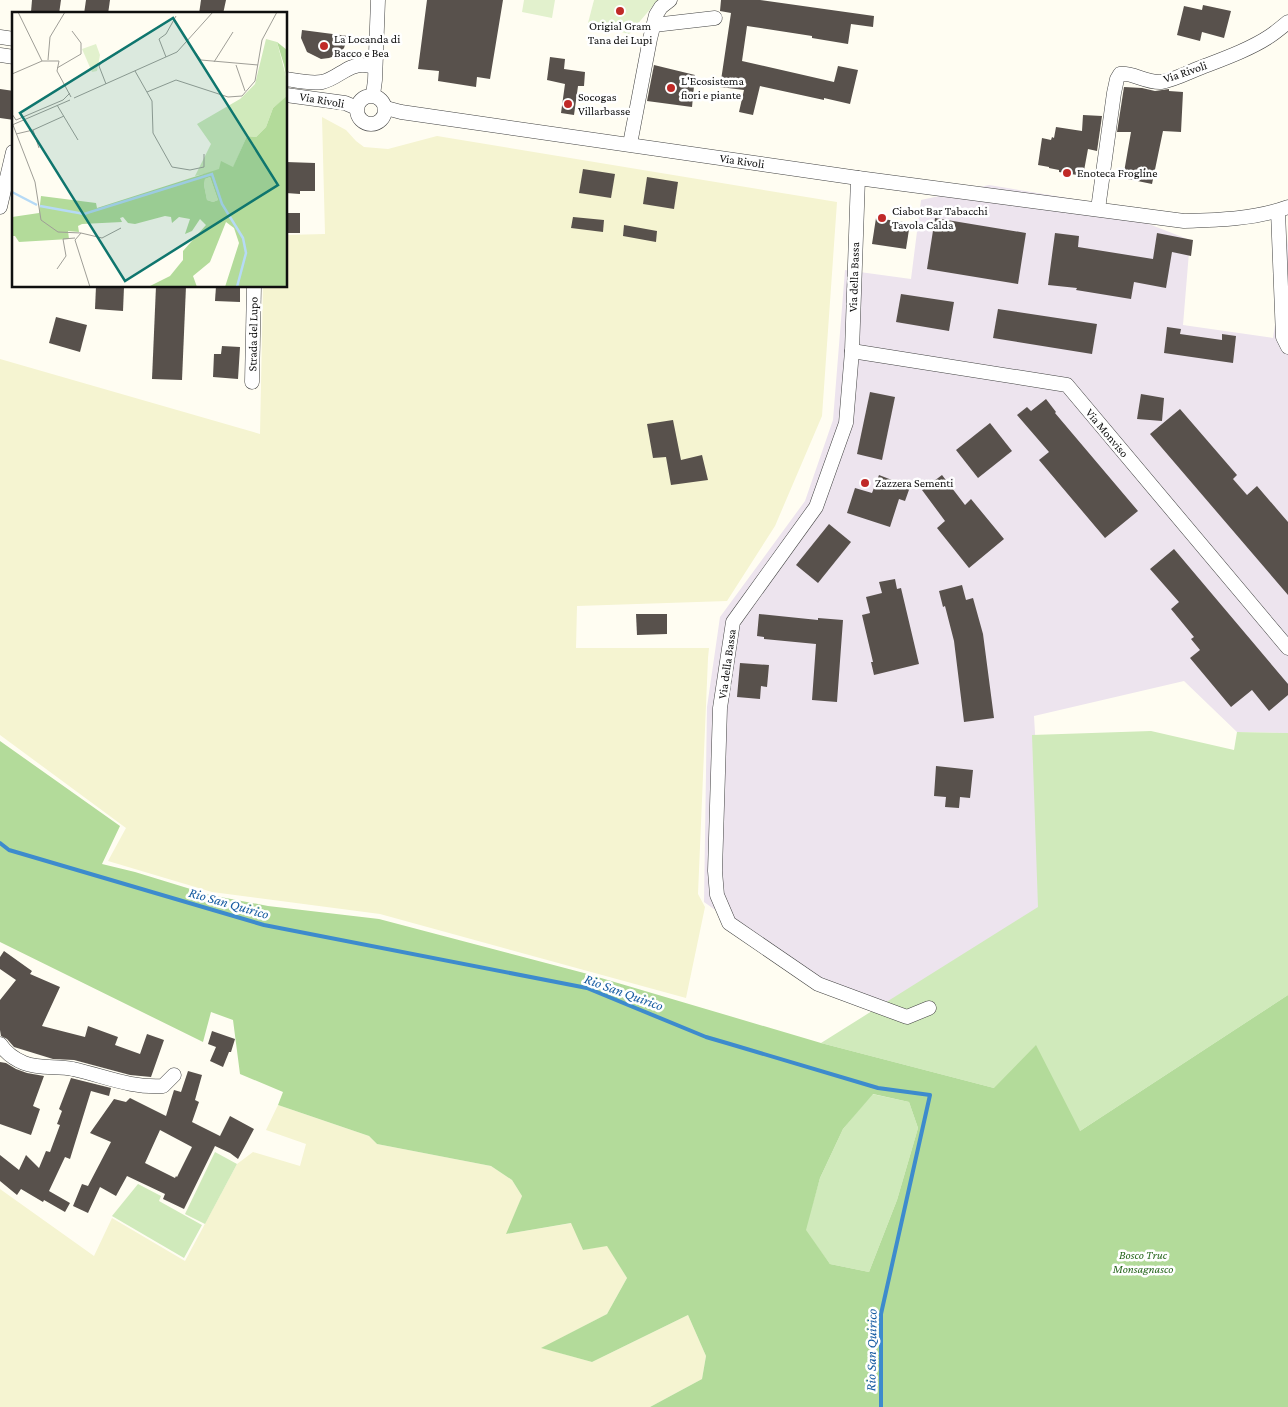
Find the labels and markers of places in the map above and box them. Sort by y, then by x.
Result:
marker: Origial Gram Tana dei Lupi [614,5,626,17]
place label: Origial Gram Tana dei Lupi [588,19,652,47]
place label: La Locanda di Bacco e Bea [334,32,400,60]
marker: La Locanda di Bacco e Bea [318,40,330,52]
place label: L'Ecosistema fiori e piante [681,74,744,102]
marker: L'Ecosistema fiori e piante [665,82,677,94]
place label: Socogas Villarbasse [578,90,630,118]
marker: Socogas Villarbasse [562,98,574,110]
place label: Enoteca Frogline [1077,166,1157,180]
marker: Enoteca Frogline [1061,167,1073,179]
place label: Ciabot Bar Tabacchi Tavola Calda [892,204,988,232]
marker: Ciabot Bar Tabacchi Tavola Calda [876,212,888,224]
place label: Zazzera Sementi [875,476,953,490]
marker: Zazzera Sementi [859,477,871,489]

